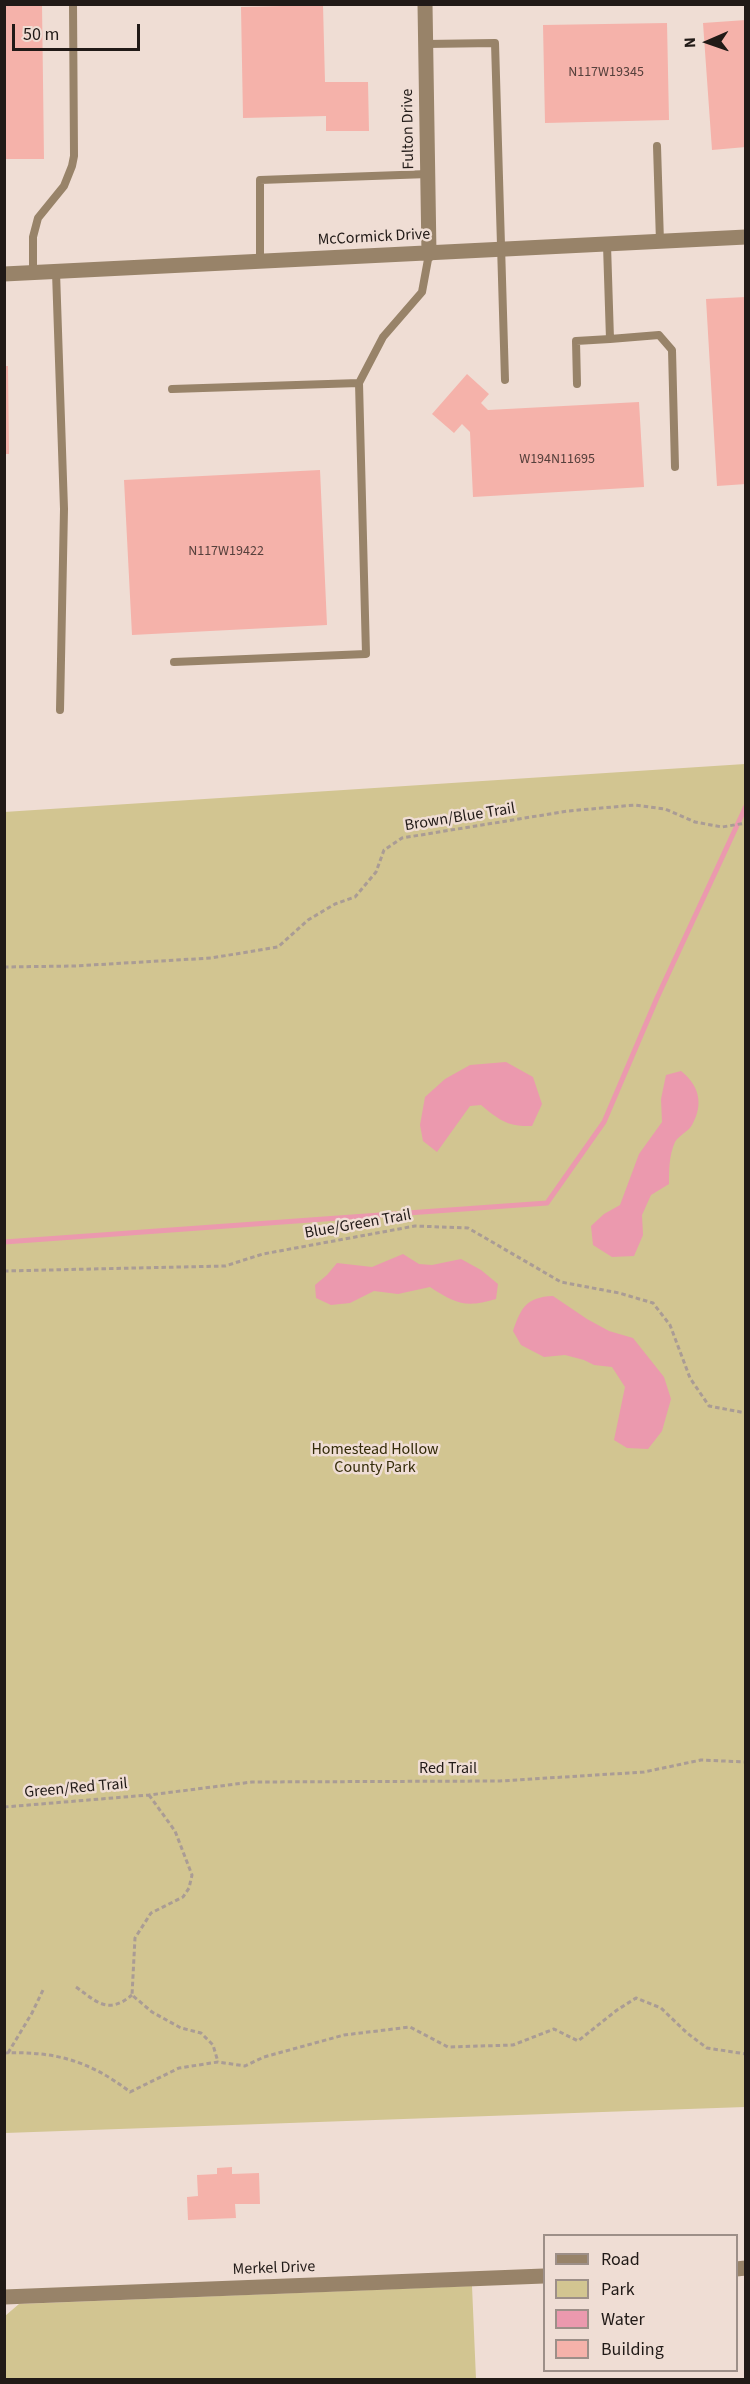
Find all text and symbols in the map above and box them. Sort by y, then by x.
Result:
scale bar [15,12,142,50]
north arrow [678,12,738,72]
text: 50 m [23,22,59,47]
text: N [679,37,701,48]
house number: N117W19345 [568,65,644,81]
street label: Fulton Drive [399,88,419,170]
street label: McCormick Drive [317,225,431,251]
house number: W194N11695 [519,452,595,468]
house number: N117W19422 [188,544,264,560]
street label: Brown/Blue Trail [403,800,517,836]
street label: Blue/Green Trail [303,1206,413,1244]
park label: Homestead Hollow County Park [311,1440,439,1478]
street label: Red Trail [419,1759,477,1779]
street label: Green/Red Trail [24,1775,128,1803]
legend [543,2234,738,2372]
text: Road [601,2247,640,2272]
street label: Merkel Drive [232,2258,316,2280]
text: Park [601,2277,635,2302]
text: Water [601,2307,645,2332]
text: Building [601,2337,664,2362]

